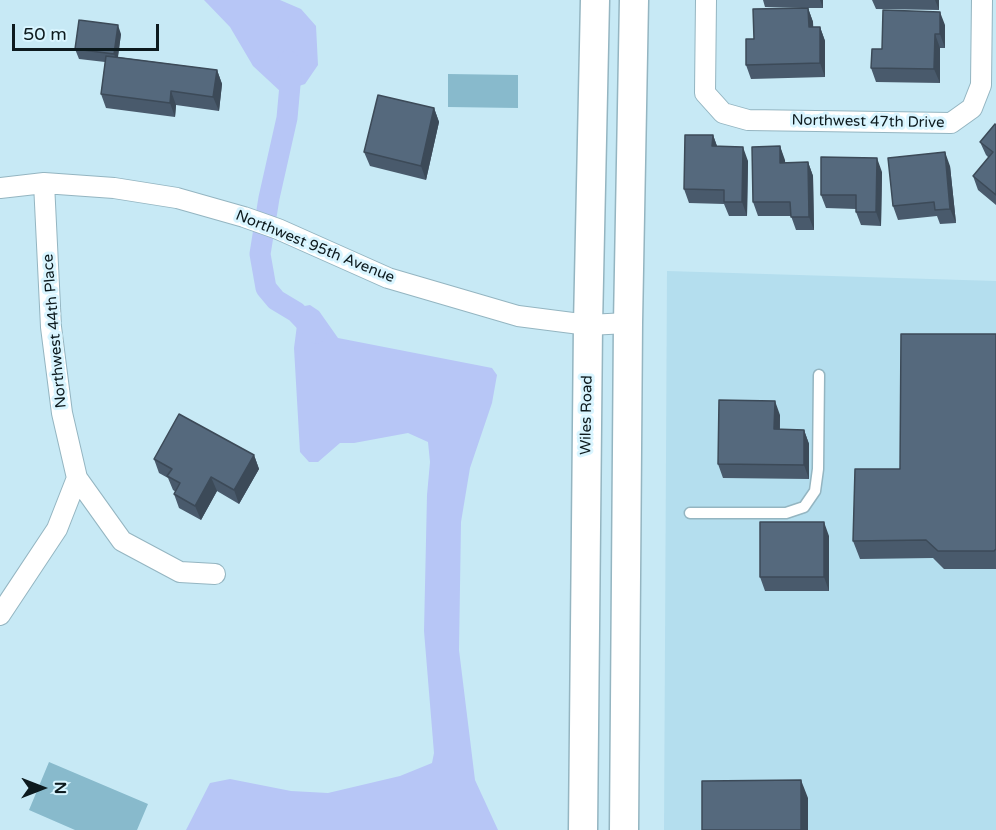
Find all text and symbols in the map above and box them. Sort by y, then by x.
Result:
scale bar [15,12,162,50]
text: 50 m [23,23,67,45]
street label: Northwest 47th Drive [791,112,945,132]
street label: Northwest 95th Avenue [233,207,397,287]
street label: Northwest 44th Place [39,253,71,409]
street label: Wiles Road [577,375,597,455]
north arrow [12,758,72,818]
text: N [50,782,70,794]

